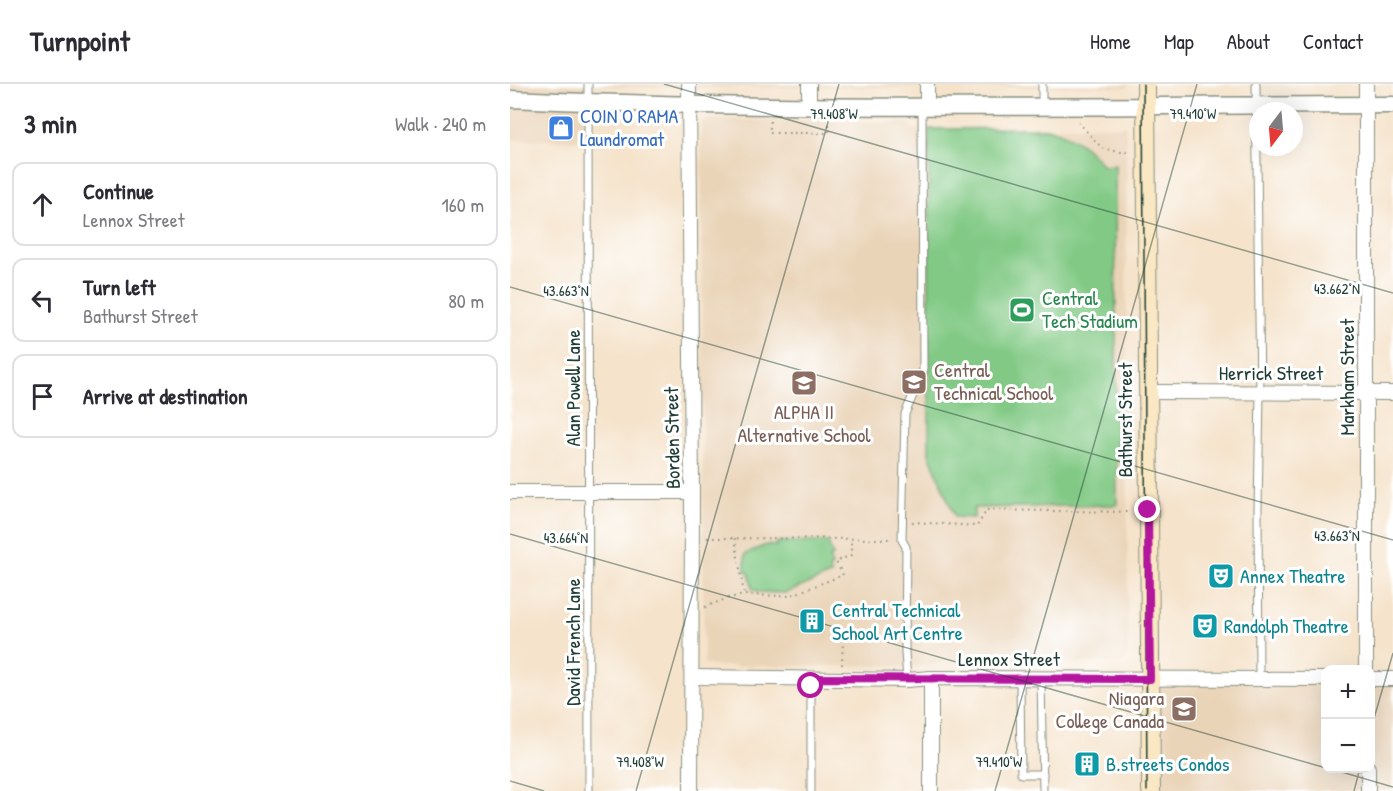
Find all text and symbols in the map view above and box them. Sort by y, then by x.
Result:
text: Turnpoint [30,22,130,60]
text: Home [1090,27,1131,56]
text: Map [1164,27,1194,56]
text: About [1227,27,1270,56]
text: Contact [1303,27,1363,56]
place label: COIN O RAMA Laundromat [580,102,678,152]
north arrow [1249,102,1303,156]
text: 79.408°W [810,103,859,124]
text: 79.410°W [1170,103,1217,124]
text: 3 min [24,106,77,141]
text: Walk · 240 m [395,110,486,137]
shop icon: COIN O RAMA Laundromat [546,113,576,143]
text: Continue [83,176,154,206]
icon: ahead [26,188,59,221]
text: 160 m [442,191,484,218]
text: Lennox Street [83,206,185,233]
text: Turn left [83,272,156,302]
text: 43.662°N [1314,278,1360,299]
text: 43.663°N [543,280,589,301]
icon: left [26,284,59,317]
place label: Central Tech Stadium [1042,284,1138,334]
text: 80 m [448,287,484,314]
sports icon: Central Tech Stadium [1007,295,1037,325]
text: Bathurst Street [83,302,198,329]
street label: Markham Street [1333,318,1360,435]
street label: Alan Powell Lane [559,329,586,446]
place label: Central Technical School [934,356,1054,406]
street label: Herrick Street [1219,359,1324,386]
street label: Bathurst Street [1111,362,1138,477]
school or university icon: Central Technical School [899,367,929,397]
school or university icon: ALPHA II Alternative School [789,368,819,398]
icon: arrive [26,380,59,413]
text: Arrive at destination [83,381,248,411]
street label: Borden Street [657,386,686,489]
place label: ALPHA II Alternative School [737,398,871,448]
route end [1134,496,1160,522]
text: 43.663°N [1314,525,1360,546]
text: 43.664°N [544,527,588,548]
theatre icon: Annex Theatre [1206,561,1236,591]
place label: Annex Theatre [1240,562,1345,589]
street label: David French Lane [559,578,586,706]
place label: Central Technical School Art Centre [832,596,963,646]
building icon: Central Technical School Art Centre [797,606,827,636]
theatre icon: Randolph Theatre [1190,611,1220,641]
place label: Randolph Theatre [1224,612,1349,639]
street label: Lennox Street [958,645,1061,672]
map controls [1321,665,1375,773]
button: + [1321,665,1375,719]
route start [797,672,823,698]
place label: Niagara College Canada [1056,684,1164,734]
school or university icon: Niagara College Canada [1169,694,1199,724]
button: − [1321,719,1375,773]
building icon: B.streets Condos [1072,749,1102,779]
place label: B.streets Condos [1106,750,1230,777]
text: 79.408°W [616,751,665,772]
text: 79.410°W [976,751,1023,772]

